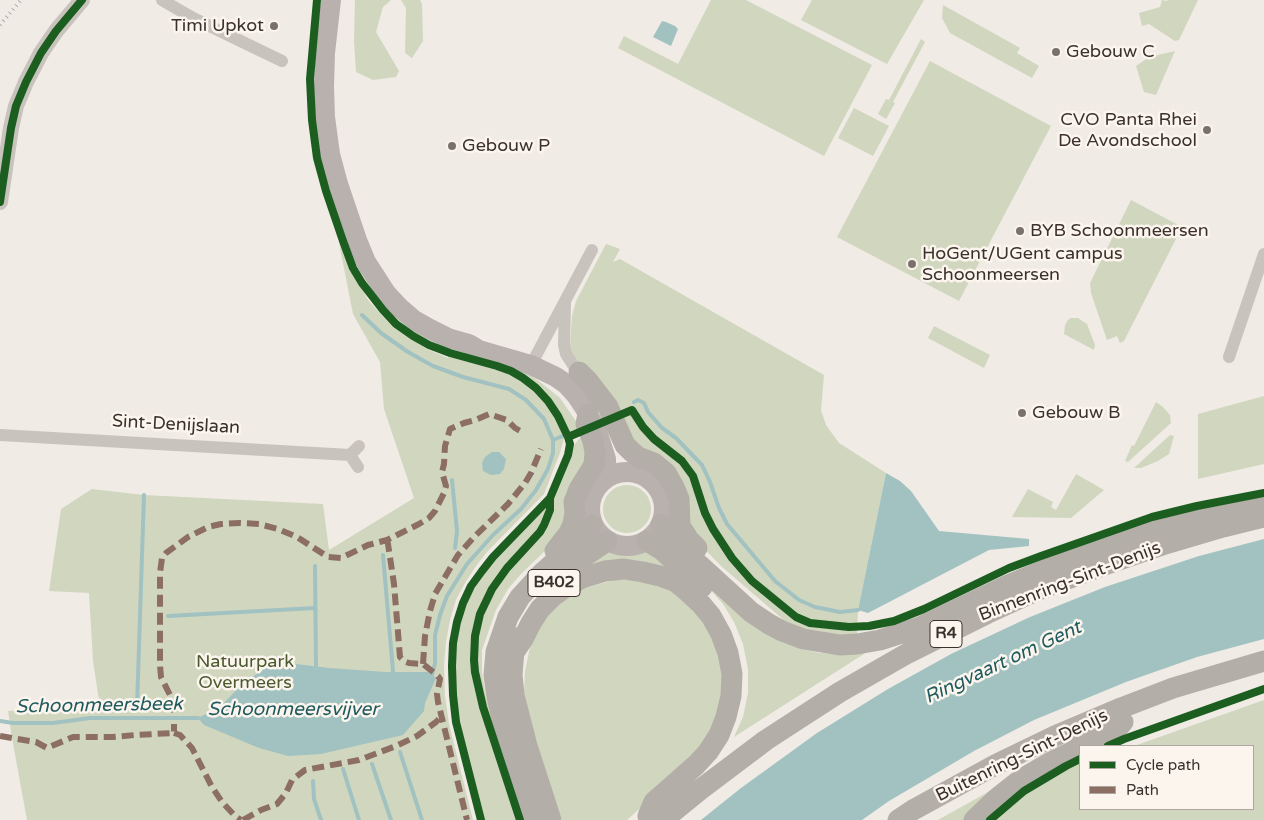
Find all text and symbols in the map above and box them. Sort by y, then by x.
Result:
place label: Timi Upkot [171,15,264,37]
marker: Timi Upkot [268,20,280,32]
place label: Gebouw C [1066,41,1155,63]
marker: Gebouw C [1050,46,1062,58]
place label: CVO Panta Rhei De Avondschool [1058,109,1197,152]
marker: CVO Panta Rhei De Avondschool [1201,124,1213,136]
place label: Gebouw P [462,135,550,157]
marker: Gebouw P [446,140,458,152]
place label: BYB Schoonmeersen [1030,220,1209,242]
marker: BYB Schoonmeersen [1014,225,1026,237]
place label: HoGent/UGent campus Schoonmeersen [922,243,1123,286]
marker: HoGent/UGent campus Schoonmeersen [906,258,918,270]
place label: Gebouw B [1032,402,1120,424]
marker: Gebouw B [1016,407,1028,419]
street label: Sint-Denijslaan [111,411,241,439]
street label: Binnenring-Sint-Denijs [976,537,1164,627]
road number: B402 [528,570,580,596]
water label: Ringvaart om Gent [921,617,1085,709]
road number: R4 [930,620,962,648]
park label: Natuurpark Overmeers [196,651,294,694]
water label: Schoonmeersbeek [15,693,183,719]
water label: Schoonmeersvijver [208,699,378,721]
street label: Buitenring-Sint-Denijs [932,705,1112,807]
legend [1079,745,1254,810]
text: Cycle path [1126,756,1200,774]
text: Path [1126,781,1159,799]

